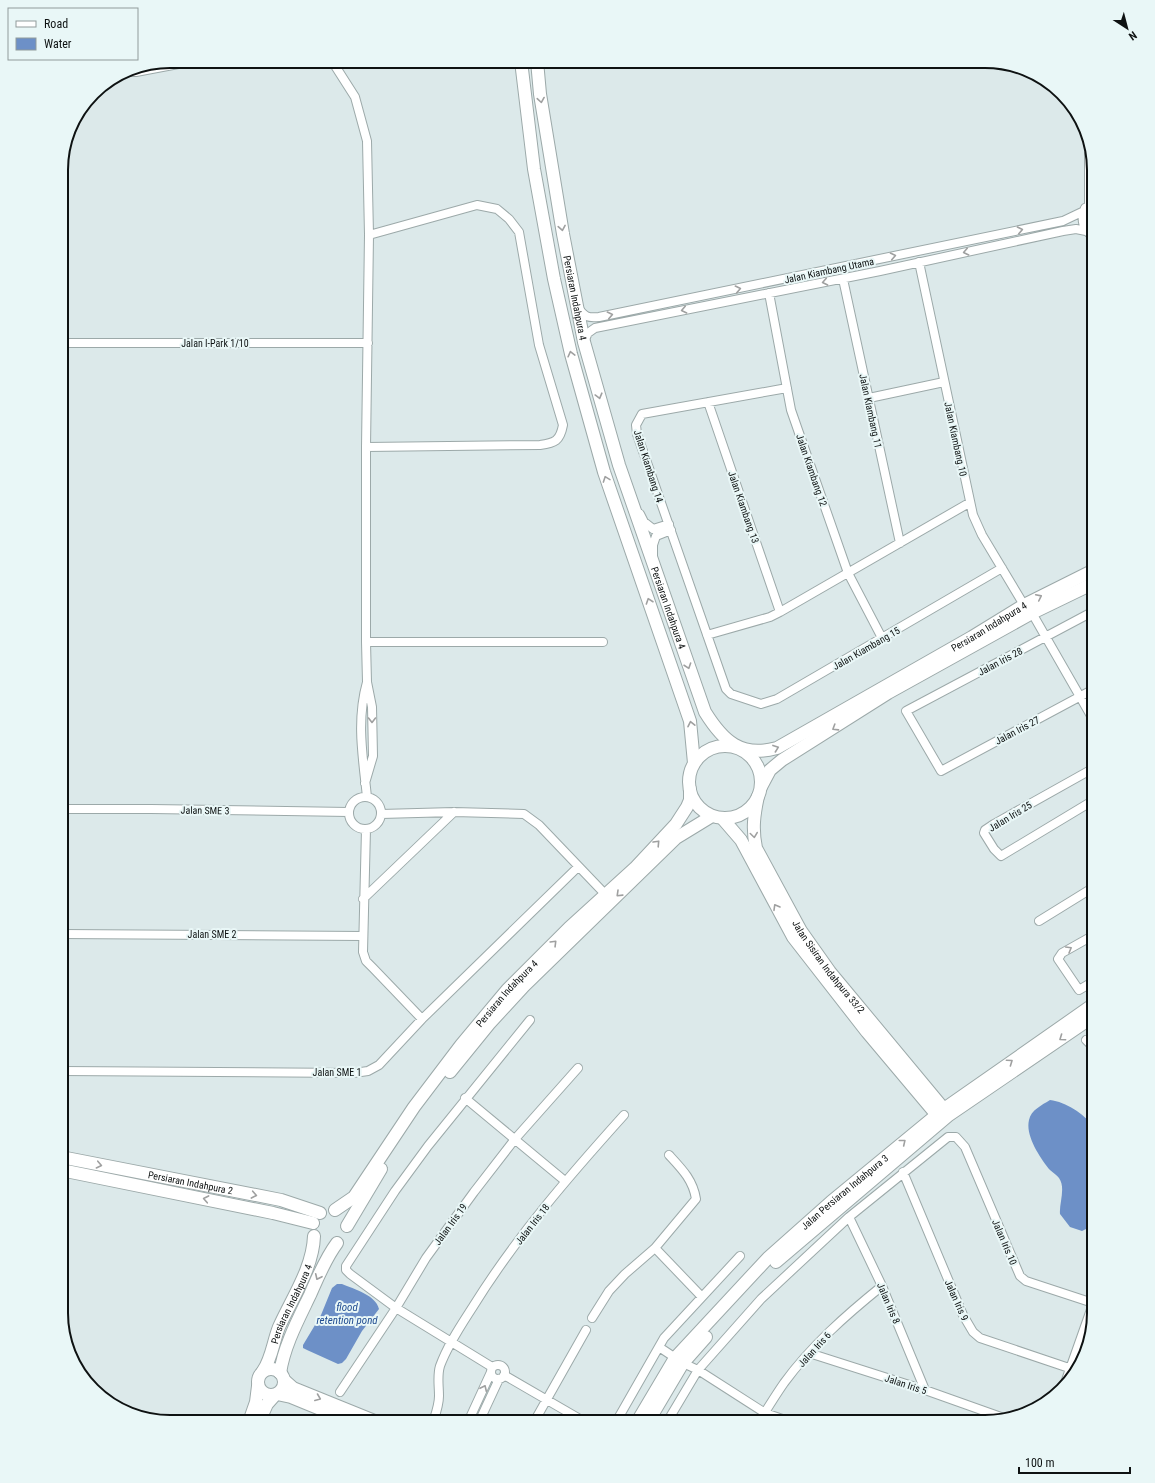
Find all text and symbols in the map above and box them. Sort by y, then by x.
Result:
legend [8,8,138,60]
north arrow [1107,8,1147,48]
text: Road [44,17,68,31]
text: N [1126,28,1139,43]
text: Water [44,37,72,51]
one-way arrow [536,97,545,103]
one-way arrow [558,225,566,231]
one-way arrow [1017,226,1023,235]
one-way arrow [963,247,969,255]
one-way arrow [889,253,896,261]
street label: Persiaran Indahpura 4 [561,254,589,341]
street label: Jalan Kiambang Utama [783,256,875,285]
one-way arrow [822,277,828,286]
one-way arrow [735,285,741,293]
one-way arrow [681,306,687,314]
one-way arrow [607,311,614,319]
street label: Jalan I-Park 1/10 [181,338,249,349]
one-way arrow [567,350,575,357]
street label: Jalan Kiambang 11 [857,373,884,449]
one-way arrow [594,393,602,399]
street label: Jalan Kiambang 10 [942,401,969,477]
street label: Jalan Kiambang 14 [632,429,665,504]
street label: Jalan Kiambang 12 [794,433,829,508]
street label: Jalan Kiambang 13 [726,470,761,545]
one-way arrow [603,475,611,482]
street label: Persiaran Indahpura 4 [649,565,688,650]
one-way arrow [1035,594,1043,602]
one-way arrow [646,598,654,605]
street label: Persiaran Indahpura 4 [949,600,1029,654]
street label: Jalan Kiambang 15 [831,625,902,672]
street label: Jalan Iris 28 [976,645,1024,678]
one-way arrow [684,662,692,669]
street label: Jalan Iris 27 [993,714,1041,747]
one-way arrow [368,717,376,723]
one-way arrow [687,721,695,728]
one-way arrow [832,723,839,730]
one-way arrow [773,744,780,752]
street label: Jalan Iris 25 [987,799,1034,834]
street label: Jalan SME 3 [181,805,230,816]
one-way arrow [749,831,757,838]
one-way arrow [653,841,660,848]
one-way arrow [616,890,624,897]
one-way arrow [773,904,780,911]
street label: Jalan Sisiran Indahpura 33/2 [790,919,867,1016]
street label: Jalan SME 2 [188,929,236,940]
one-way arrow [549,940,557,948]
one-way arrow [1065,947,1073,954]
street label: Persiaran Indahpura 4 [474,958,540,1029]
one-way arrow [1059,1033,1066,1040]
one-way arrow [1006,1059,1013,1067]
street label: Jalan SME 1 [313,1067,361,1078]
one-way arrow [898,1139,905,1146]
street label: Jalan Persiaran Indahpura 3 [799,1152,890,1232]
one-way arrow [96,1160,102,1169]
street label: Persiaran Indahpura 2 [147,1169,234,1196]
one-way arrow [251,1191,257,1199]
one-way arrow [203,1196,209,1204]
street label: Jalan Iris 19 [432,1201,469,1247]
street label: Jalan Iris 18 [513,1202,552,1247]
street label: Jalan Iris 10 [990,1218,1019,1267]
street label: Persiaran Indahpura 4 [269,1263,314,1345]
one-way arrow [315,1272,323,1280]
street label: Jalan Iris 9 [943,1278,970,1322]
street label: Jalan Iris 8 [875,1281,902,1325]
water label: flood retention pond [316,1301,378,1327]
street label: Jalan Iris 6 [796,1329,833,1369]
street label: Jalan Iris 5 [883,1373,928,1396]
one-way arrow [479,1385,487,1392]
one-way arrow [314,1393,322,1401]
scale bar [1019,1449,1130,1475]
text: 100 m [1025,1456,1055,1470]

